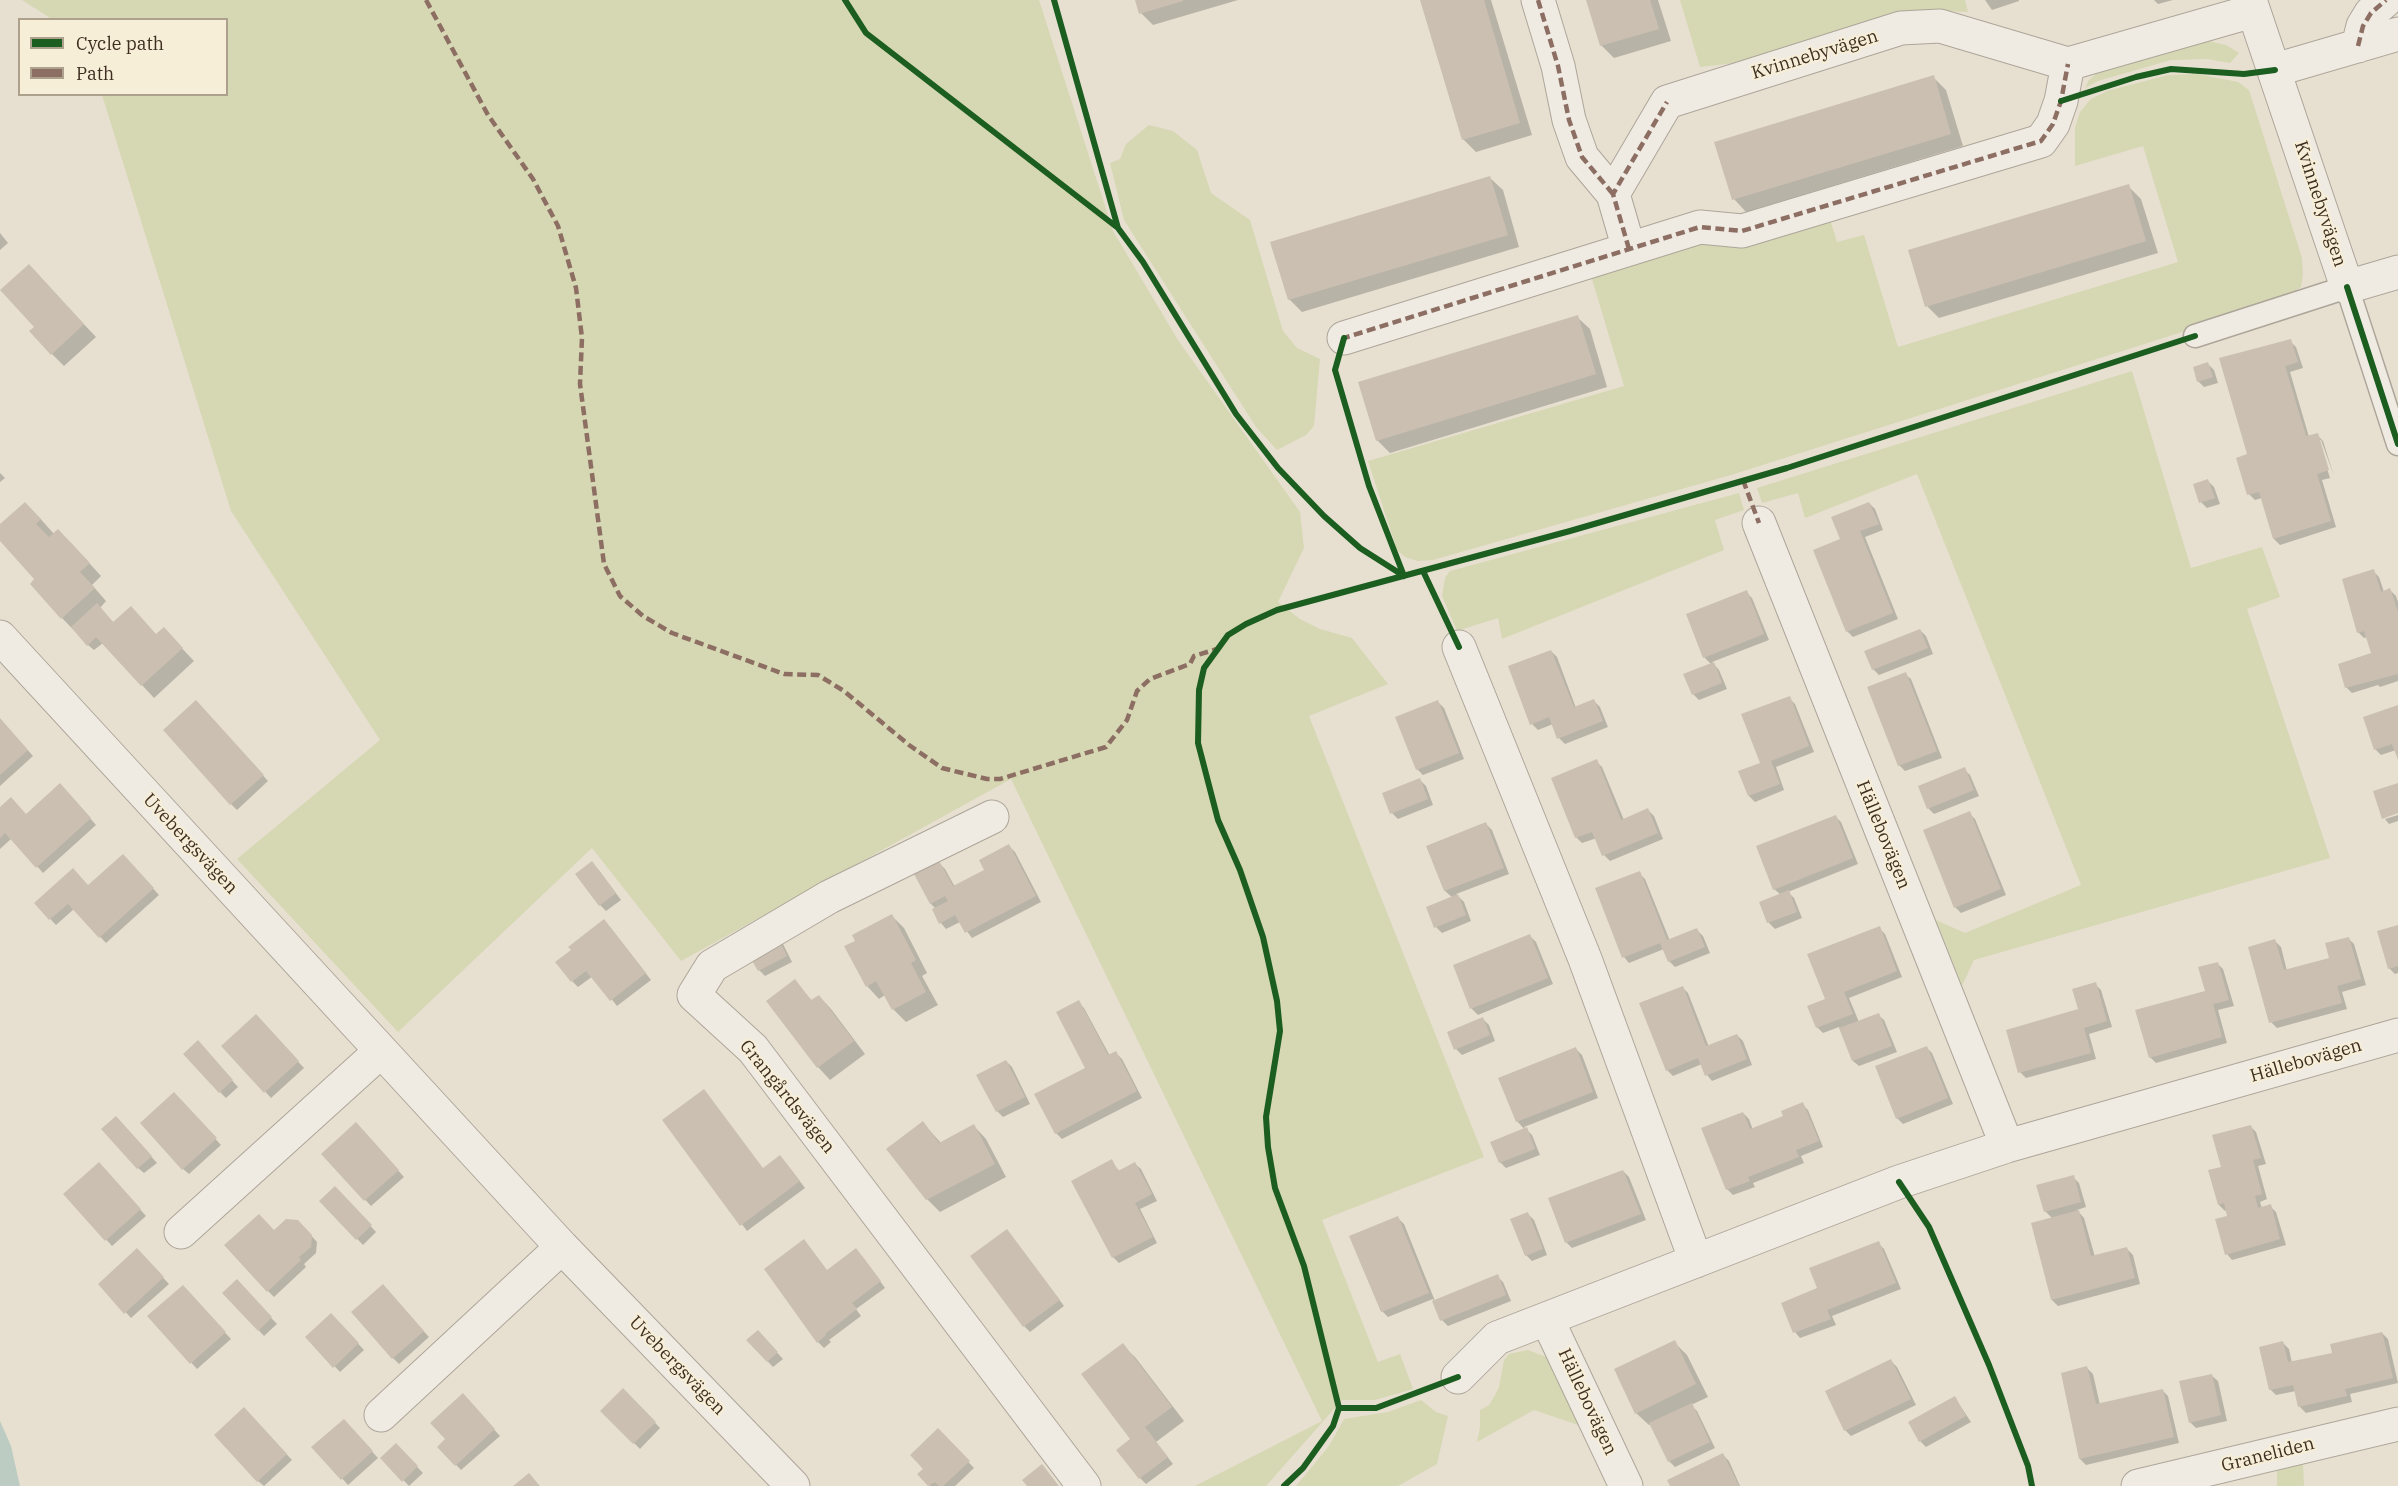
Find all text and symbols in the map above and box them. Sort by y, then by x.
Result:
legend [18,18,228,96]
street label: Kvinnebyvägen [1749,26,1881,84]
text: Cycle path [76,32,164,55]
text: Path [76,62,114,85]
street label: Kvinnebyvägen [2289,138,2351,270]
street label: Hällebovägen [1851,777,1915,893]
street label: Uvebergsvägen [138,789,242,899]
street label: Hällebovägen [2248,1035,2364,1087]
street label: Grangårdsvägen [735,1036,839,1158]
street label: Uvebergsvägen [624,1312,730,1420]
street label: Hällebovägen [1553,1345,1621,1459]
street label: Graneliden [2219,1433,2317,1477]

